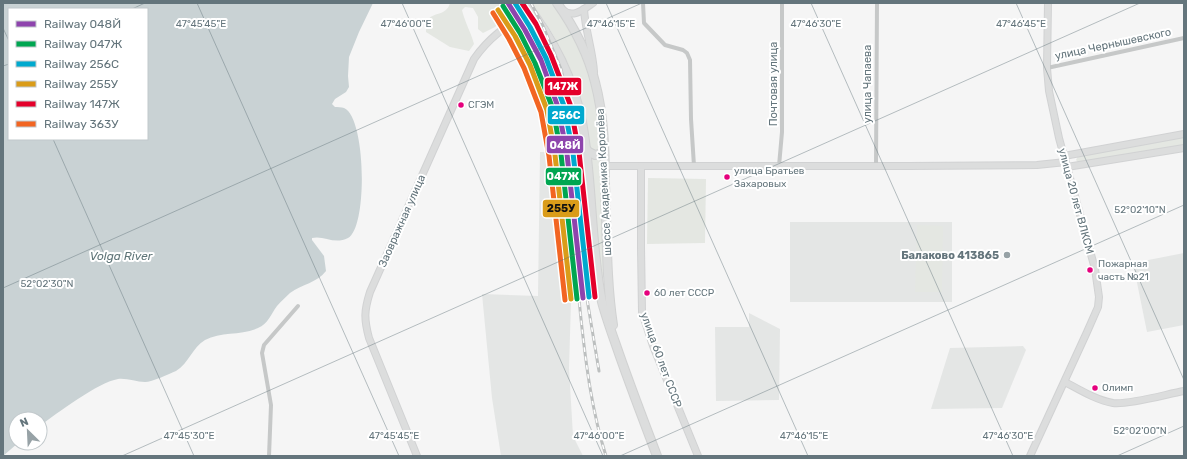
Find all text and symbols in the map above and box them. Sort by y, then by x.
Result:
legend [8,8,148,140]
text: Railway 048Й [44,17,121,31]
text: 47°45'45"E [176,18,226,30]
text: 47°46'00"E [380,18,432,30]
text: 47°46'15"E [587,18,635,30]
text: 47°46'30"E [791,18,841,30]
text: 47°46'45"E [996,18,1046,30]
street label: улица Чернышевского [1054,25,1172,63]
text: Railway 047Ж [44,37,122,51]
street label: Почтовая улица [767,42,780,126]
street label: улица Чапаева [861,45,874,123]
text: Railway 256С [44,57,119,71]
text: Railway 255У [44,77,119,91]
line badge: 147Ж [544,77,582,96]
text: 147Ж [548,80,579,93]
text: Railway 147Ж [44,97,120,111]
place label: СГЭМ [468,99,494,111]
marker: СГЭМ [456,100,466,110]
line badge: 256С [547,105,585,125]
street label: шоссе Академика Королёва [594,108,614,256]
text: 256С [551,109,581,122]
text: Railway 363У [44,117,119,131]
line badge: 048Й [546,135,584,154]
text: 048Й [549,139,581,152]
street label: улица 20 лет ВЛКСМ [1056,147,1096,255]
place label: улица Братьев Захаровых [734,165,805,190]
line badge: 047Ж [545,167,582,186]
text: 047Ж [547,170,580,183]
marker: улица Братьев Захаровых [722,172,732,182]
street label: Заовражная улица [376,173,428,269]
line badge: 255У [542,199,580,218]
text: 255У [547,202,576,215]
text: 52°02'10"N [1114,204,1166,216]
water label: Volga River [90,249,153,263]
place label: Балаково 413865 [901,249,999,262]
marker: Балаково 413865 [1002,250,1012,260]
place label: Пожарная часть №21 [1098,258,1149,283]
marker: Пожарная часть №21 [1085,265,1095,275]
text: 52°02'30"N [20,278,74,290]
place label: 60 лет СССР [654,287,715,299]
marker: 60 лет СССР [642,288,652,298]
street label: улица 60 лет СССР [638,311,684,409]
place label: Олимп [1102,382,1133,394]
marker: Олимп [1090,383,1100,393]
north arrow [8,411,48,451]
text: N [18,415,30,430]
text: 52°02'00"N [1113,425,1167,437]
text: 47°45'30"E [163,430,215,442]
text: 47°45'45"E [369,430,419,442]
text: 47°46'00"E [573,430,625,442]
text: 47°46'15"E [780,430,828,442]
text: 47°46'30"E [983,430,1033,442]

